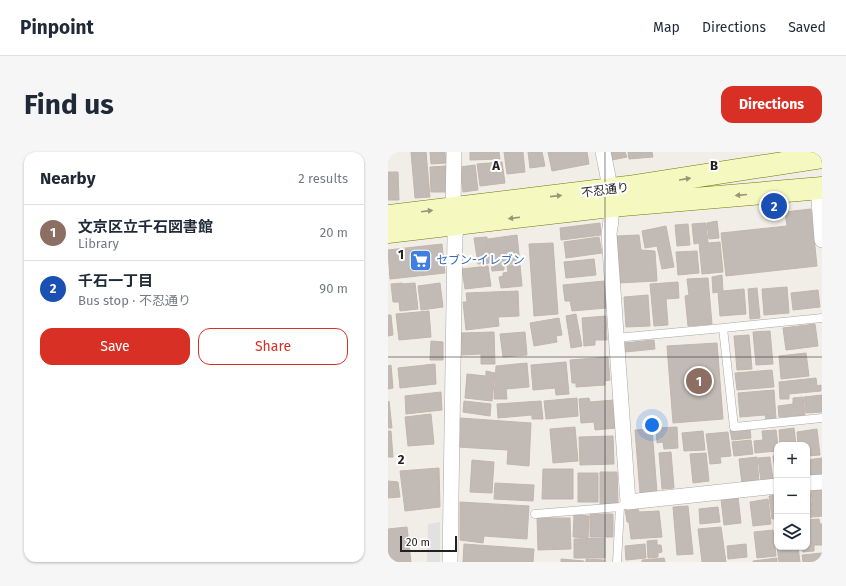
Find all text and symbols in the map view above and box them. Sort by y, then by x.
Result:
text: Pinpoint [20,16,94,39]
text: Map [653,19,680,36]
text: Directions [702,19,766,36]
text: Saved [788,19,826,36]
button: Directions [721,86,822,123]
text: Find us [24,88,114,121]
text: A [491,158,500,173]
text: B [710,158,718,173]
text: Nearby [40,168,95,189]
text: 2 results [298,171,348,186]
one-way arrow [679,176,691,182]
street label: 不忍通り [580,180,630,200]
one-way arrow [735,191,747,198]
pin: 2 [761,191,787,221]
one-way arrow [550,193,562,199]
one-way arrow [421,208,433,214]
one-way arrow [508,214,521,221]
text: 文京区立千石図書館 [78,218,213,236]
text: 1 [50,225,56,240]
text: 20 m [320,225,348,240]
text: Library [78,236,119,251]
text: 1 [398,247,404,262]
supermarket icon: セブン-イレブン [407,247,433,273]
place label: セブン-イレブン [436,253,525,267]
text: 千石一丁目 [78,272,153,290]
text: 2 [50,281,56,296]
text: 90 m [319,281,348,296]
text: Bus stop · 不忍通り [78,293,191,308]
button: Save [40,328,190,365]
button: Share [198,328,348,365]
pin: 1 [686,366,712,396]
your location [642,415,662,435]
map controls [774,442,810,550]
button: + [774,442,810,478]
text: 2 [398,452,405,467]
button: − [774,478,810,514]
button: layers [774,514,810,550]
scale bar [400,534,457,553]
text: 20 m [406,536,430,549]

